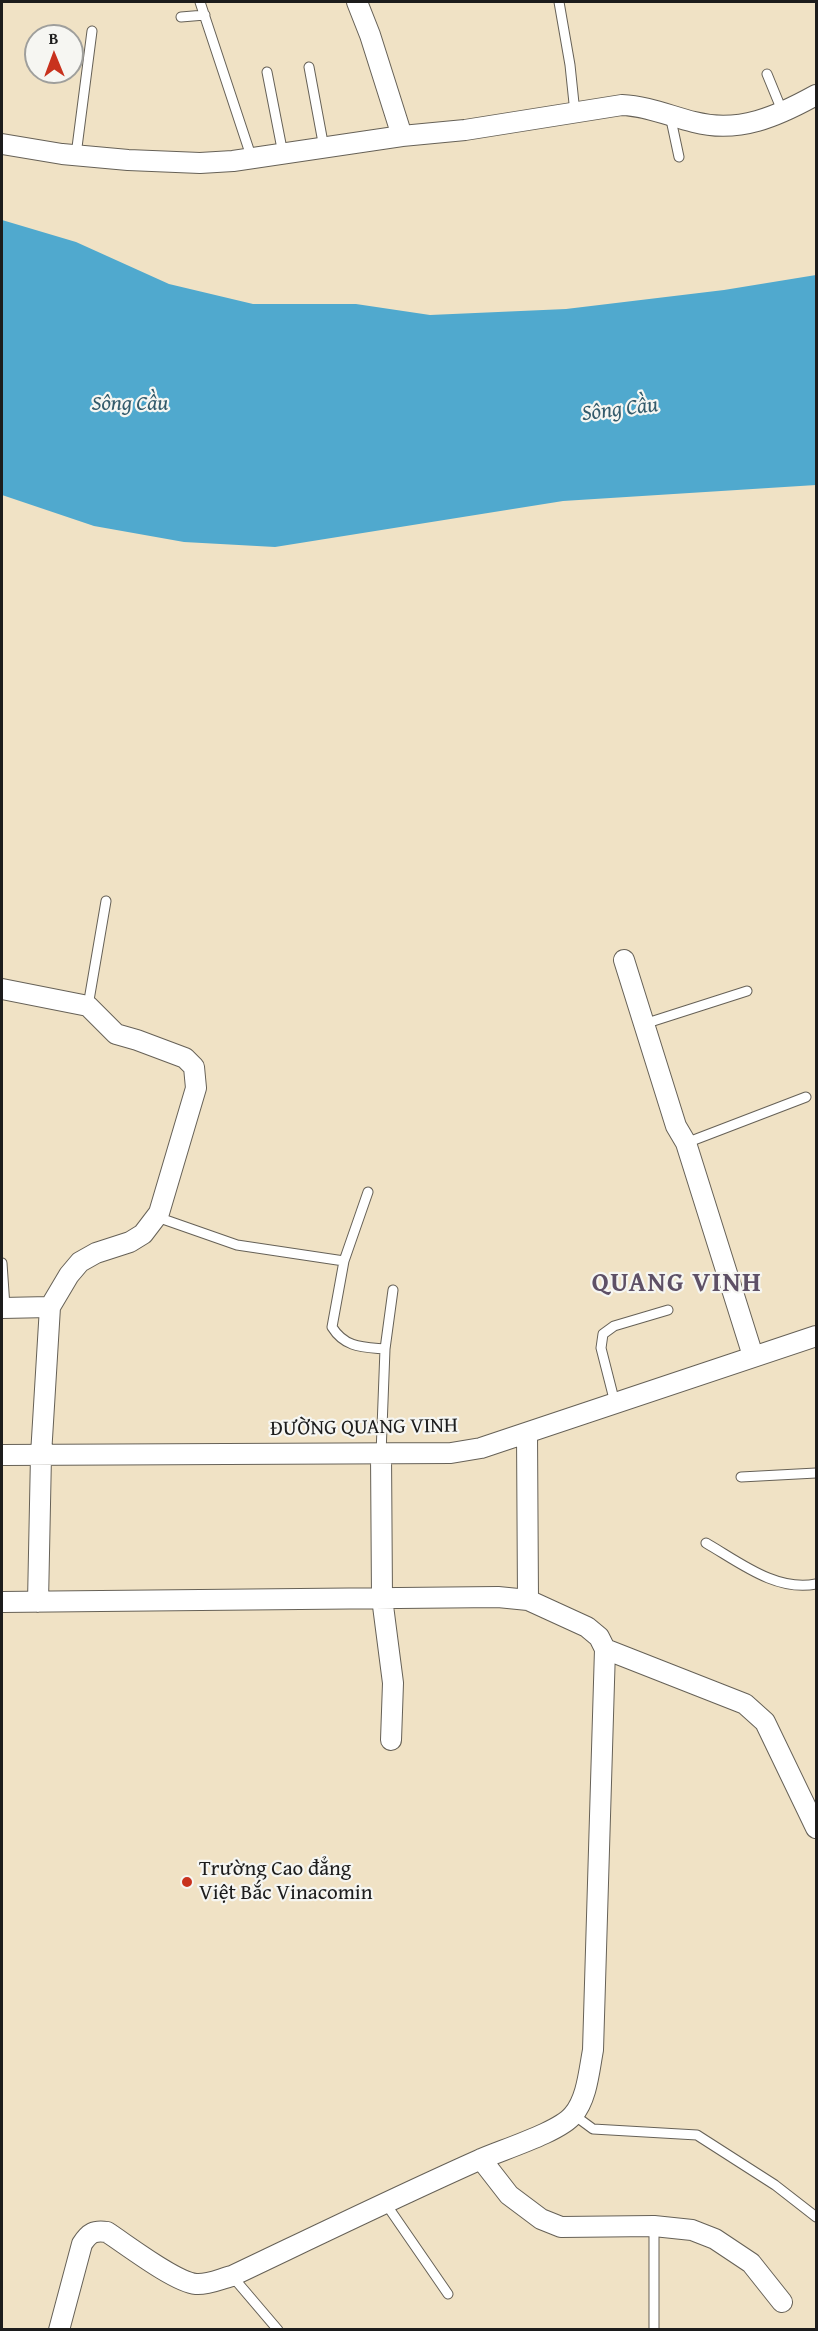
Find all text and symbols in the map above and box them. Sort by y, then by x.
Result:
north arrow [24,24,84,84]
text: B [49,26,59,50]
water label: Sông Cầu [91,391,169,417]
water label: Sông Cầu [580,392,660,428]
district label: QUANG VINH [592,1268,762,1300]
street label: ĐƯỜNG QUANG VINH [270,1414,458,1442]
place label: Trường Cao đẳng Việt Bắc Vinacomin [199,1857,373,1907]
marker: Trường Cao đẳng Việt Bắc Vinacomin [180,1875,194,1889]

